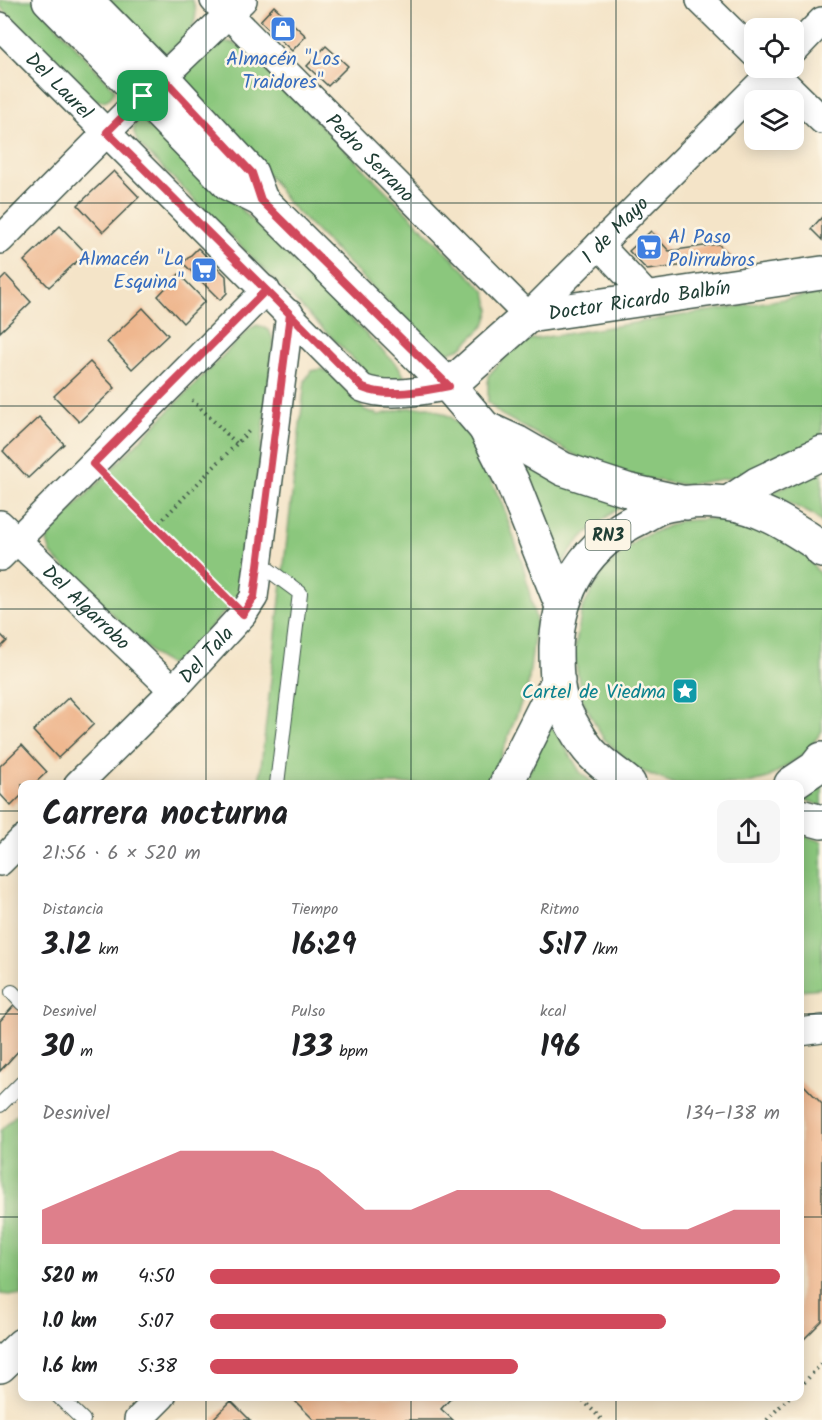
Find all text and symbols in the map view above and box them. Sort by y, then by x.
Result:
shop icon: Almacén "Los Traidores" [268,14,298,44]
map controls [744,18,804,150]
button: locate [744,18,804,78]
place label: Almacén "Los Traidores" [226,44,340,99]
street label: Del Laurel [17,45,100,128]
pin [117,70,168,121]
icon: arrive [126,79,159,112]
button: layers [744,90,804,150]
street label: Pedro Serrano [317,107,421,211]
street label: 1 de Mayo [575,189,657,272]
place label: Al Paso Polirrubros [668,222,756,277]
supermarket icon: Al Paso Polirrubros [634,232,664,262]
place label: Almacén "La Esquina" [78,244,184,299]
supermarket icon: Almacén "La Esquina" [189,255,219,285]
street label: Doctor Ricardo Balbín [546,273,733,331]
road number: RN3 [586,520,630,550]
street label: Del Algarrobo [33,558,137,659]
street label: Del Tala [172,619,242,692]
place icon: Cartel de Viedma [670,676,700,706]
place label: Cartel de Viedma [522,677,666,709]
text: Carrera nocturna [42,789,288,842]
button: share [717,800,780,863]
text: 21:56 · 6 × 520 m [42,838,201,870]
text: Distancia [42,897,104,922]
text: Tiempo [291,897,338,922]
text: Ritmo [540,897,579,922]
text: 3.12 [42,922,92,970]
text: 16:29 [291,922,356,970]
text: 5:17 [540,922,586,970]
text: km [92,937,119,962]
text: /km [586,937,618,962]
text: Desnivel [42,999,97,1024]
text: Pulso [291,999,325,1024]
text: kcal [540,999,566,1024]
text: 30 [42,1024,74,1072]
text: 133 [291,1024,333,1072]
text: 196 [540,1024,581,1072]
text: m [74,1039,93,1064]
text: bpm [333,1039,368,1064]
text: Desnivel [42,1098,110,1130]
text: 134–138 m [685,1098,780,1130]
text: 520 m [42,1261,98,1293]
text: 4:50 [138,1261,175,1293]
text: 1.0 km [42,1306,97,1338]
text: 5:07 [138,1306,173,1338]
text: 1.6 km [42,1351,98,1383]
text: 5:38 [138,1351,177,1383]

